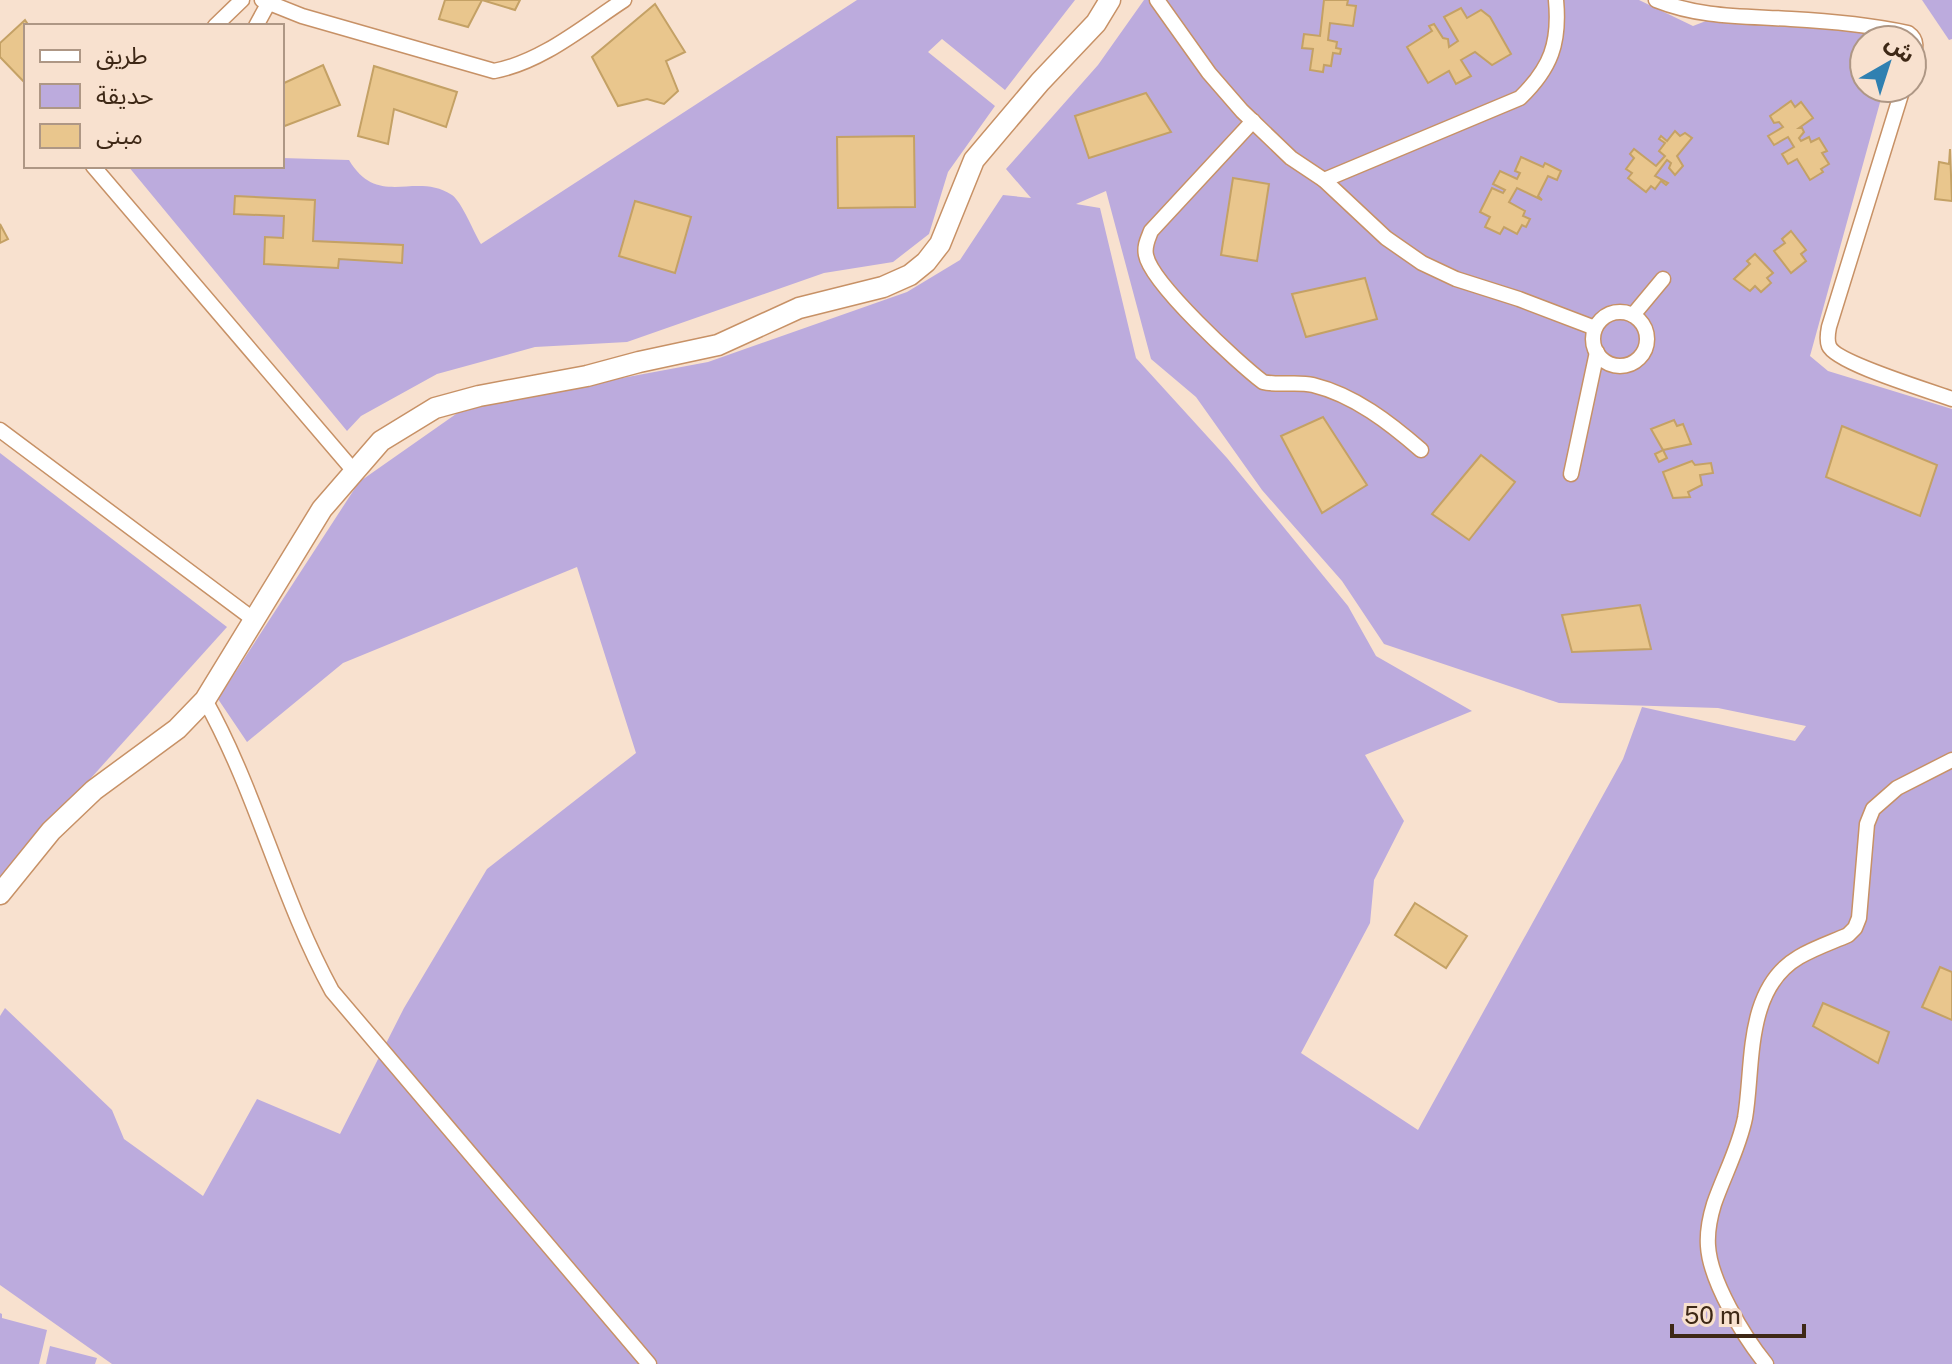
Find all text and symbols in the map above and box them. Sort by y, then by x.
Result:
legend [24,24,284,168]
north arrow [1848,24,1928,104]
text: ش [1881,29,1920,68]
text: طريق [96,41,148,71]
text: حديقة [96,81,154,109]
text: مبنى [96,121,143,149]
scale bar [1672,1288,1804,1338]
text: 50 m [1684,1301,1741,1329]

